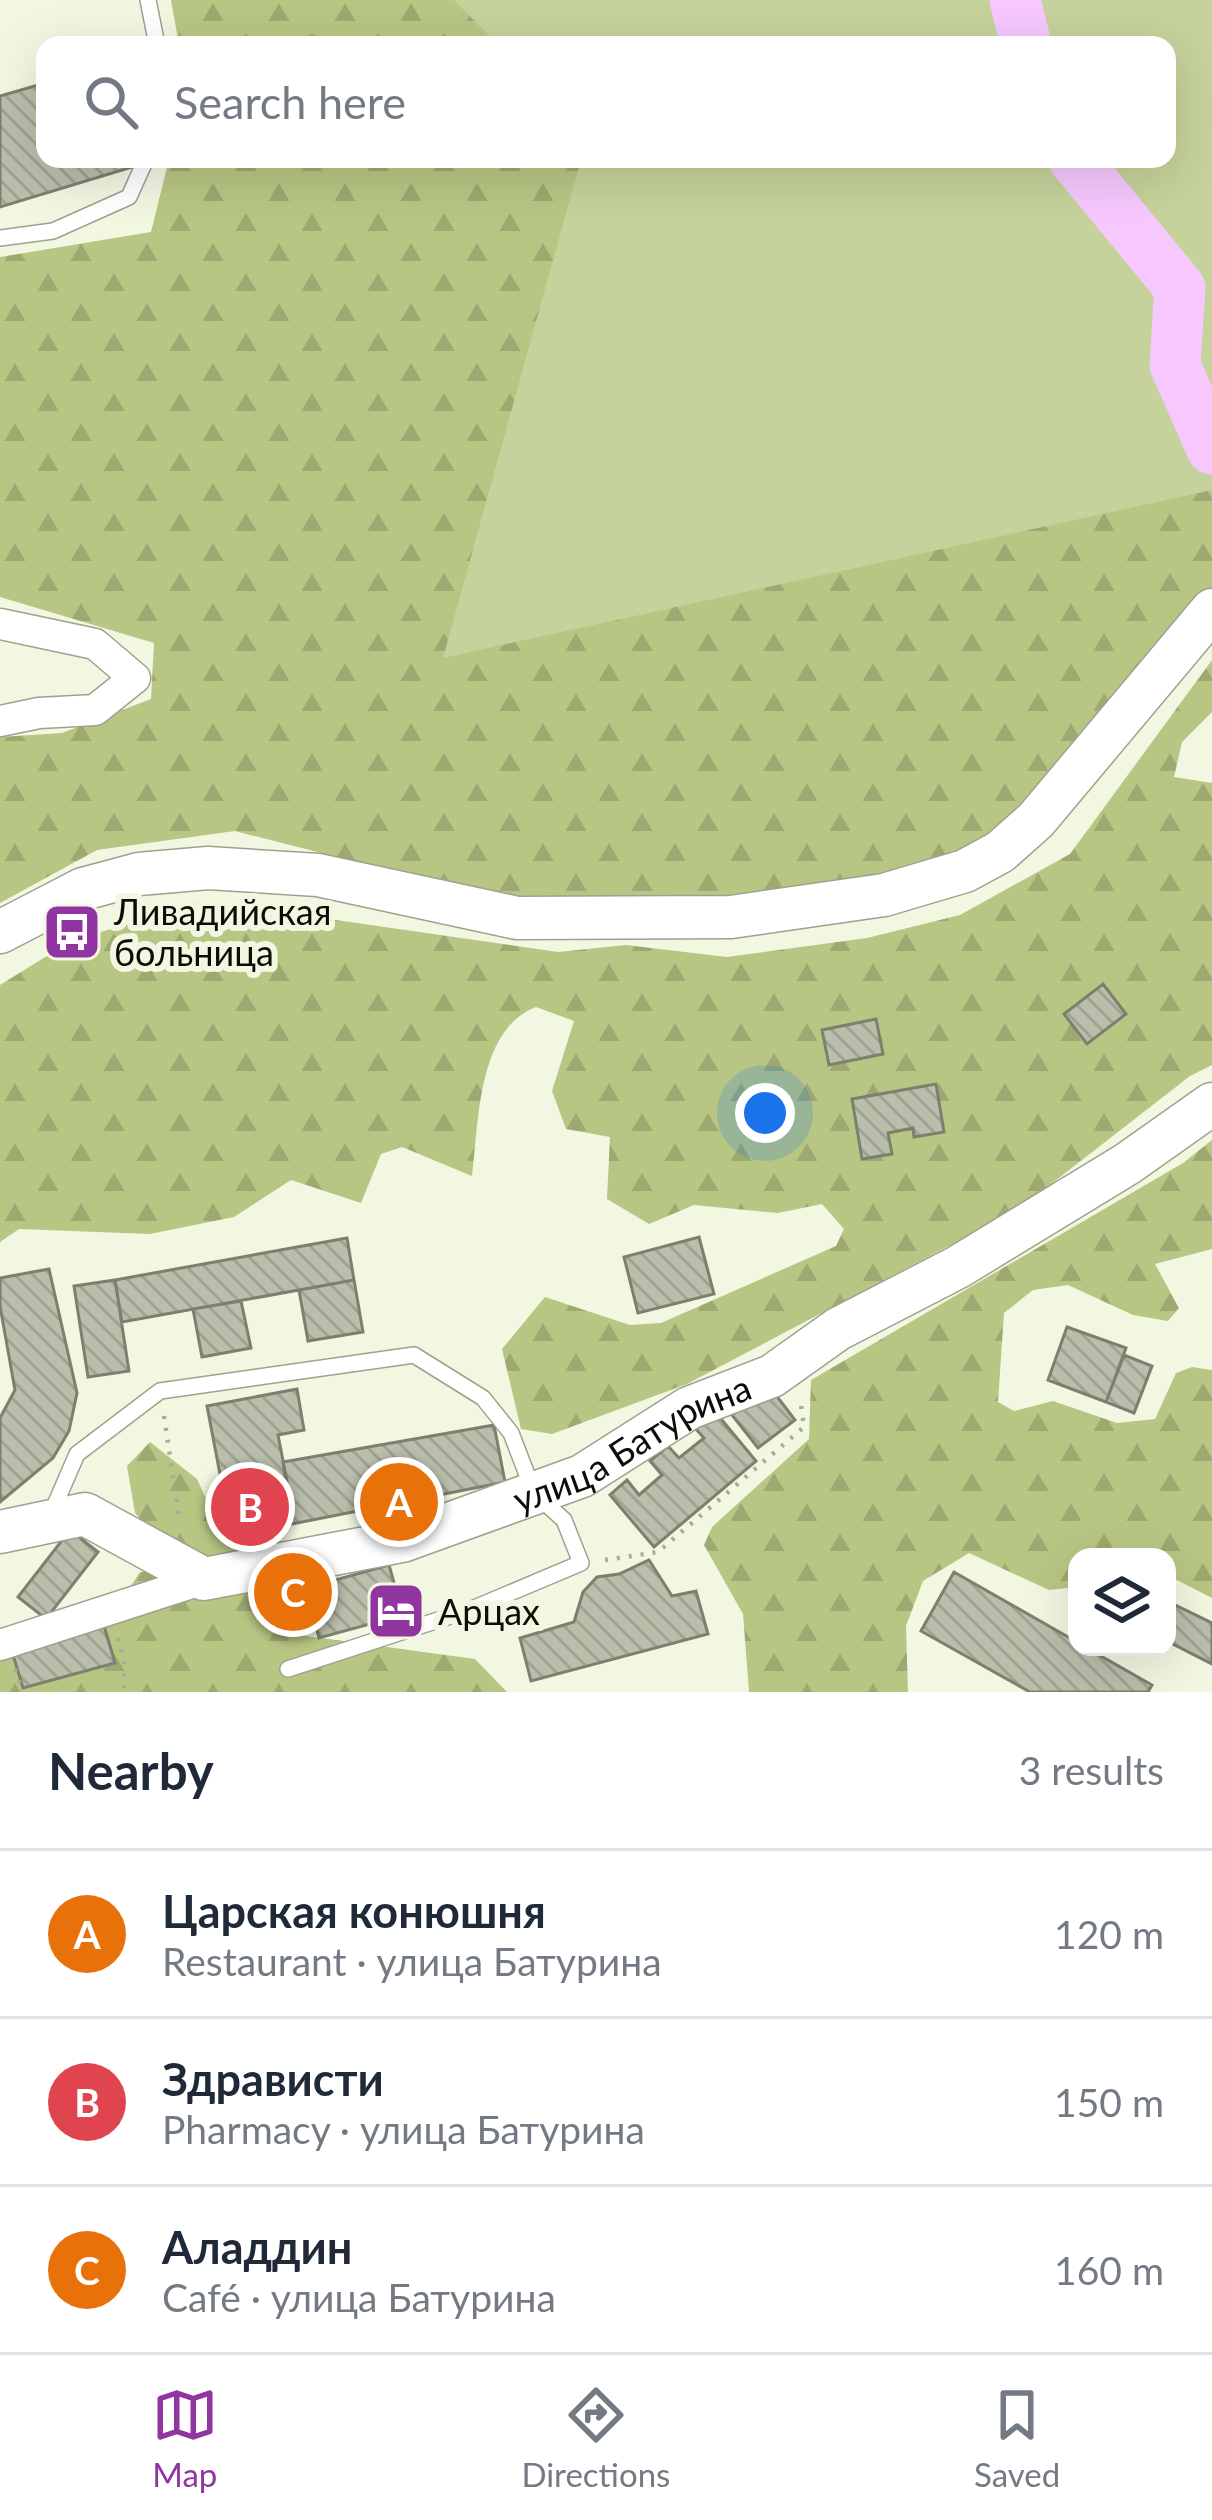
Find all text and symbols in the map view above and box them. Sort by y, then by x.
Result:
search box [36,36,1176,168]
icon: search [78,69,144,135]
text: Search here [174,75,406,129]
place label: Ливадийская больница [113,889,331,974]
bus stop icon: Ливадийская больница [41,901,103,963]
your location [735,1083,795,1143]
street label: улица Батурина [507,1364,757,1521]
pin: A [360,1457,438,1547]
pin: B [211,1462,289,1552]
pin: C [254,1547,332,1637]
map controls [1068,1548,1176,1656]
button: layers [1068,1548,1176,1656]
hotel icon: Арцах [365,1580,427,1642]
place label: Арцах [438,1589,540,1633]
text: Nearby [48,1740,214,1801]
text: 3 results [1019,1747,1164,1793]
text: Царская конюшня [162,1884,546,1938]
text: A [73,1911,101,1957]
text: 120 m [1054,1911,1164,1957]
text: Restaurant · улица Батурина [162,1938,662,1984]
text: Здрависти [162,2052,384,2106]
text: B [74,2079,100,2125]
text: 150 m [1054,2079,1164,2125]
text: Pharmacy · улица Батурина [162,2106,645,2152]
text: Аладдин [162,2220,352,2274]
text: C [74,2247,100,2293]
text: 160 m [1054,2247,1164,2293]
text: Café · улица Батурина [162,2274,556,2320]
tab: Map [152,2382,218,2494]
tab: Directions [521,2382,670,2494]
tab: Saved [974,2382,1060,2494]

